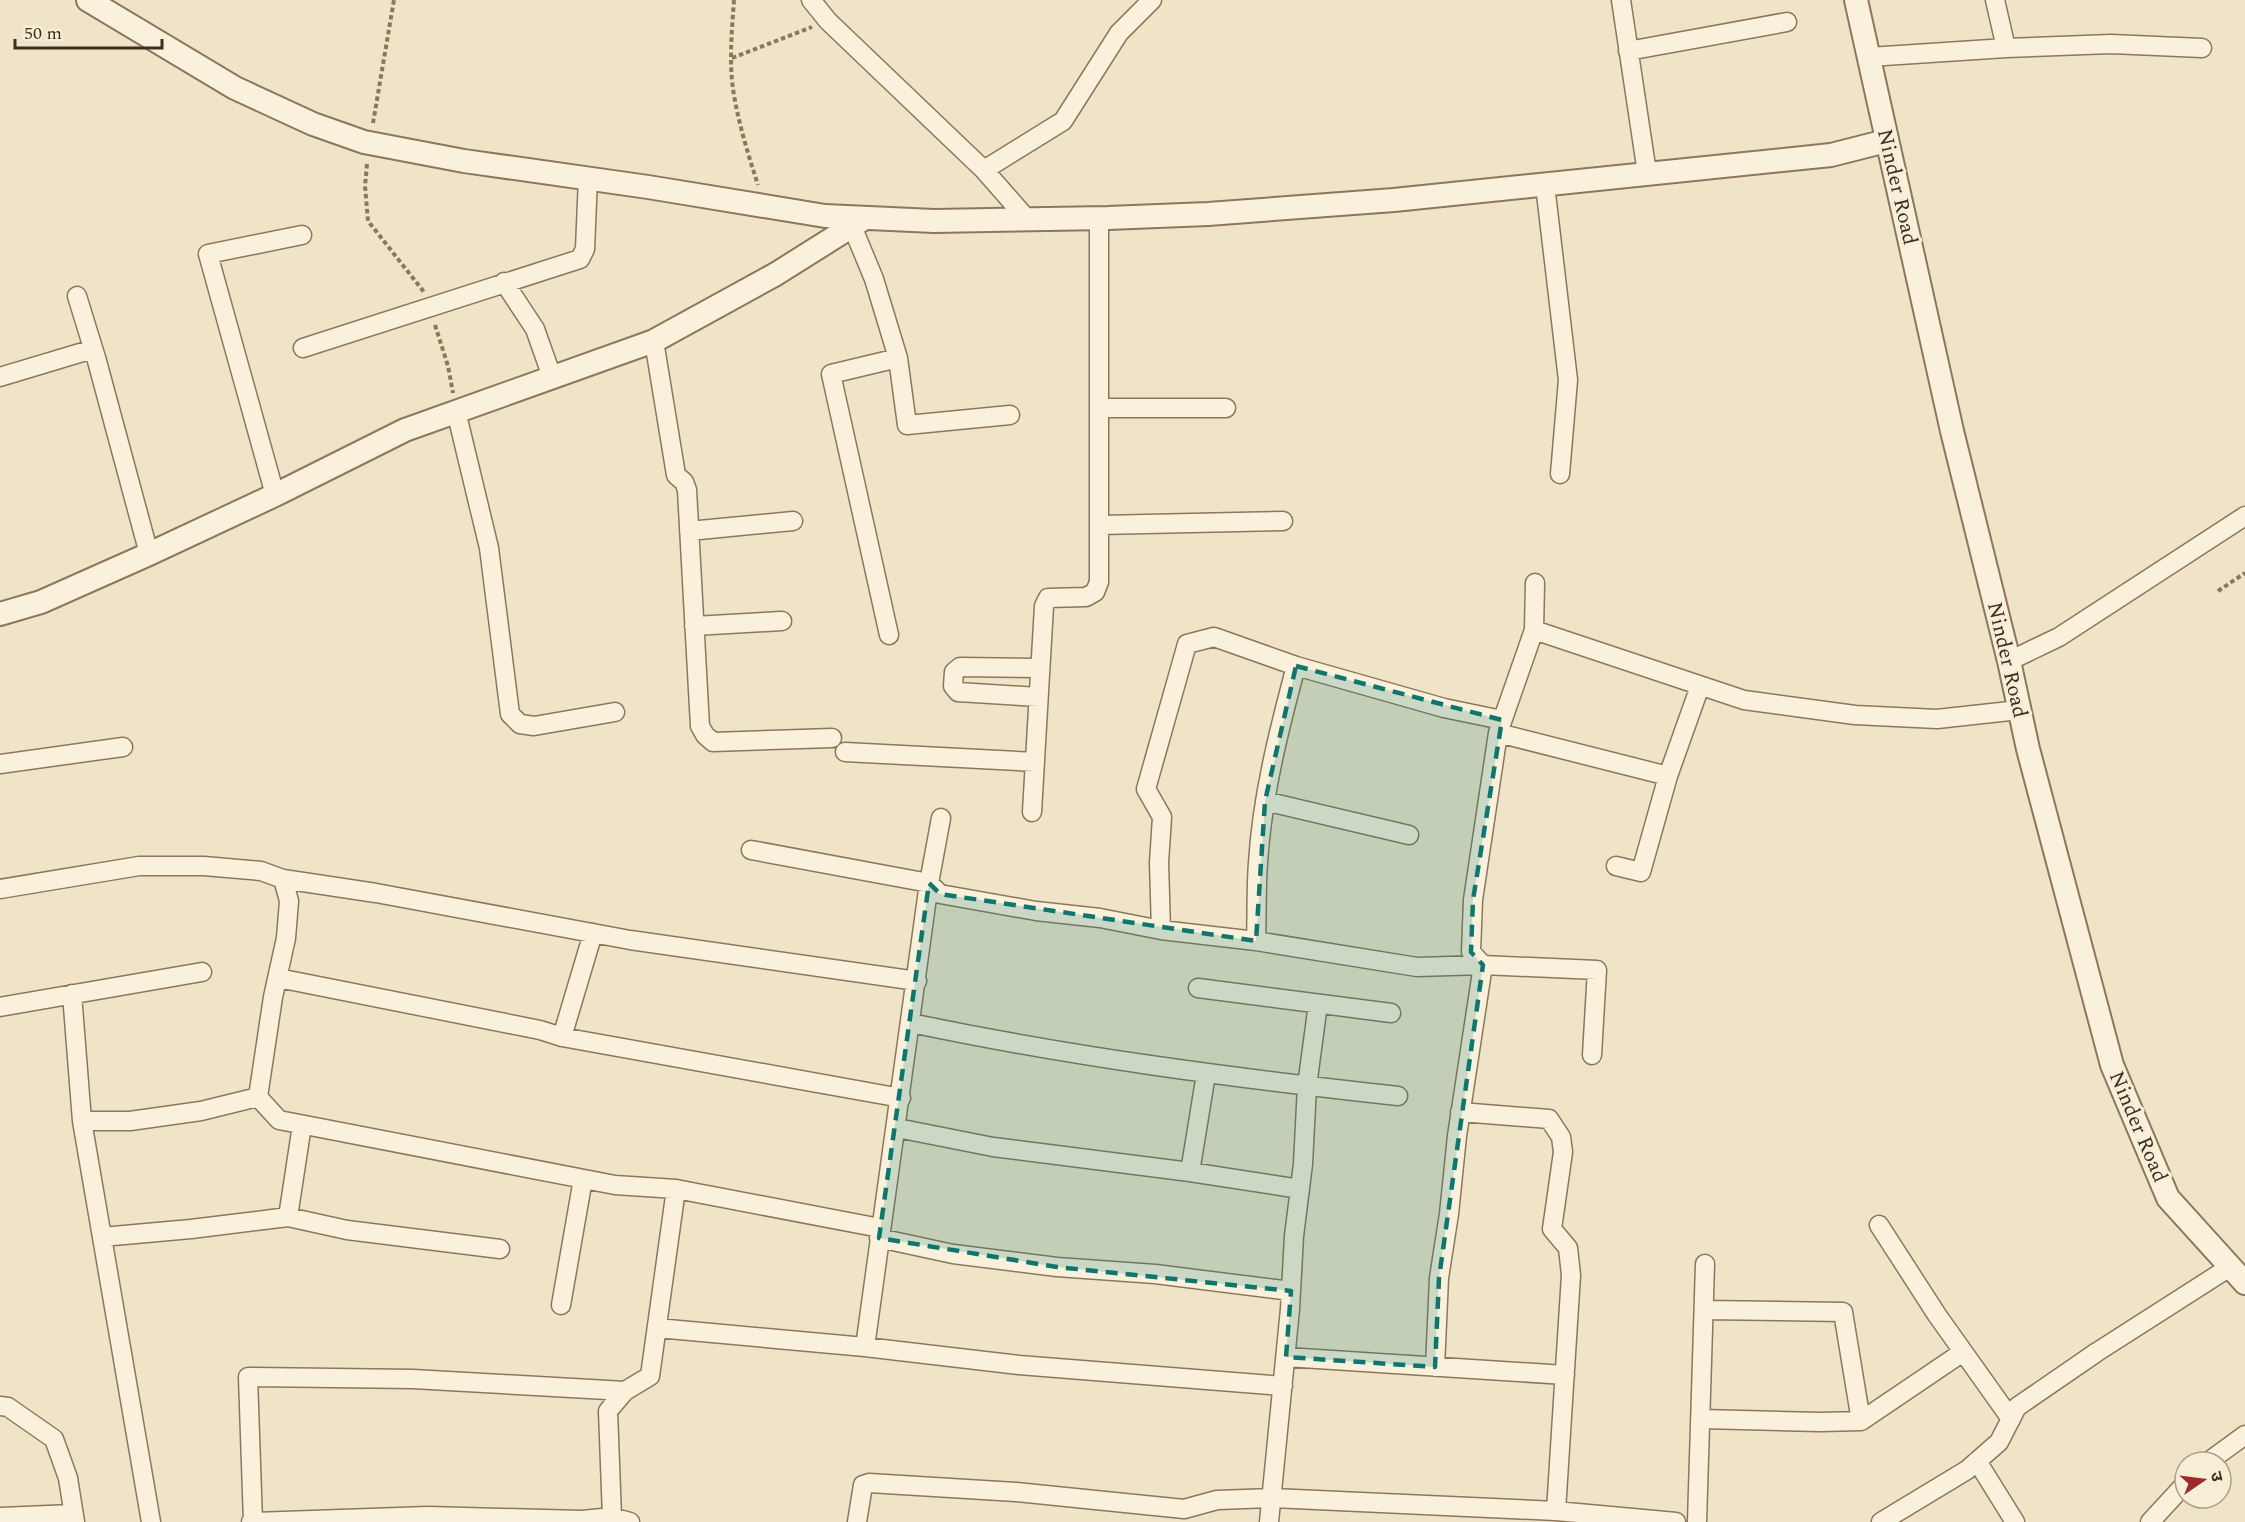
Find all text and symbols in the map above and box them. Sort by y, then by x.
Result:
scale bar [15,12,162,50]
text: 50 m [24,20,62,47]
street label: Ninder Road [1868,126,1926,248]
street label: Ninder Road [1978,599,2036,721]
street label: Ninder Road [2100,1066,2176,1188]
north arrow [2173,1450,2233,1510]
text: उ [2204,1469,2230,1485]

